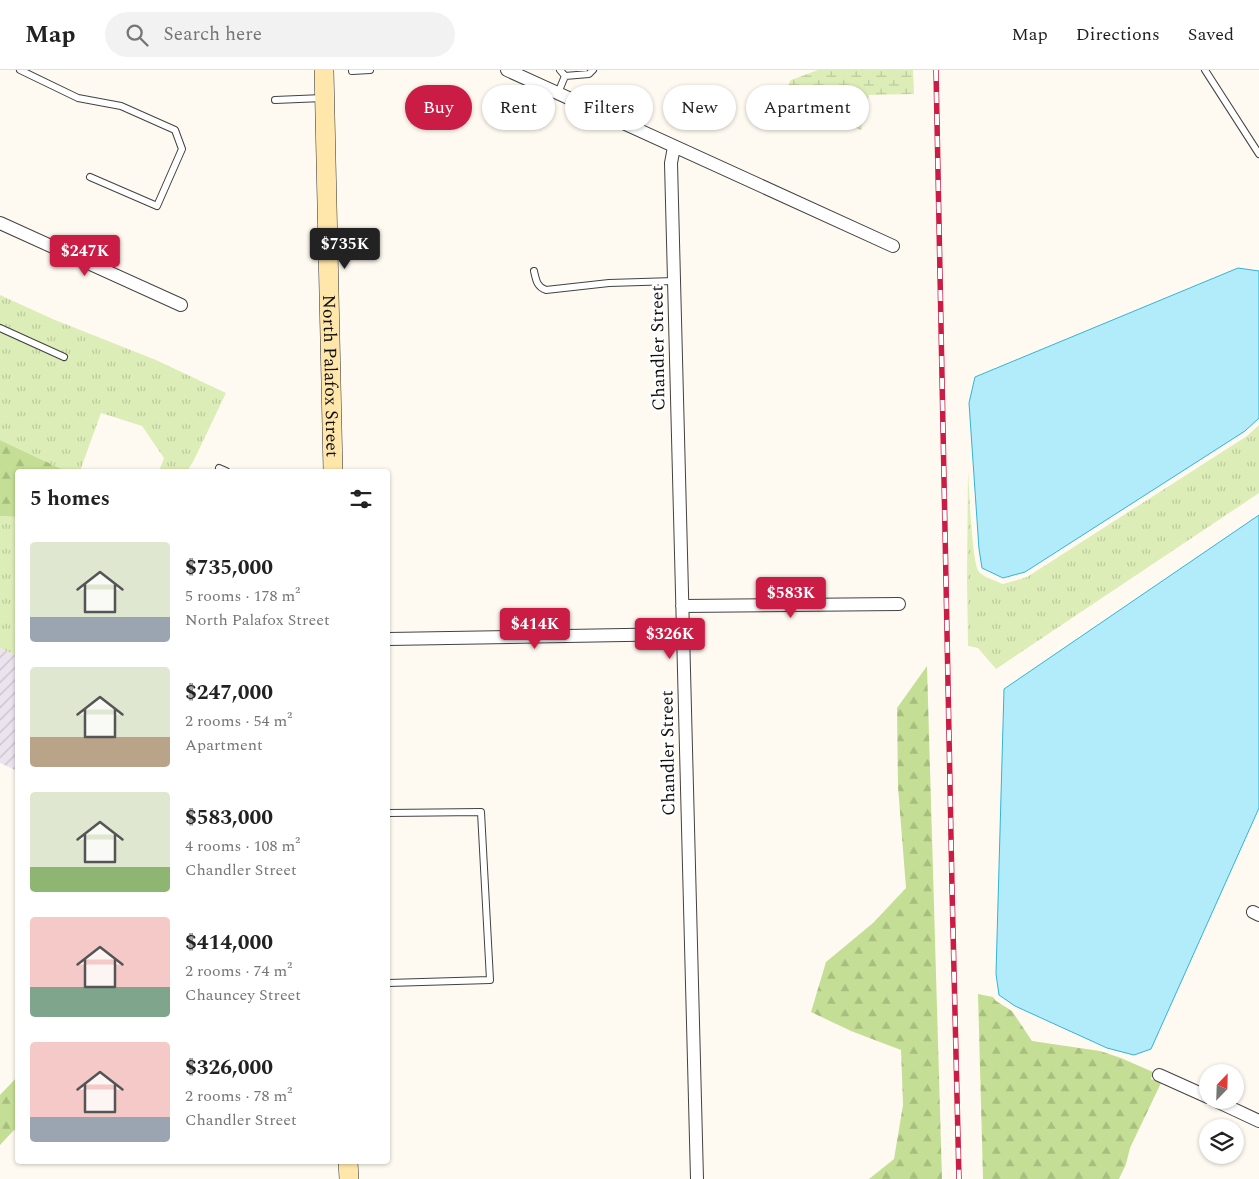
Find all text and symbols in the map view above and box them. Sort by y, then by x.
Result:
search box [105,12,455,57]
text: Map [25,17,75,53]
text: Search here [163,20,262,49]
icon: search [123,21,151,49]
text: Map [1012,21,1048,48]
text: Directions [1076,21,1160,48]
text: Saved [1188,21,1234,48]
chip: Buy [405,85,472,130]
chip: Rent [482,85,555,130]
chip: Filters [565,85,653,130]
chip: New [663,85,736,130]
chip: Apartment [746,85,869,130]
pin: $735K [310,228,380,270]
text: $735K [321,232,369,256]
pin: $247K [50,234,120,277]
text: $247K [61,239,109,263]
street label: Chandler Street [643,285,673,411]
street label: North Palafox Street [316,294,346,458]
text: 5 homes [30,483,110,515]
icon: filters [347,485,375,513]
text: $735,000 [185,552,273,584]
icon: home [70,562,130,622]
pin: $583K [756,576,826,619]
text: $583K [767,581,815,605]
text: 5 rooms · 178 m² [185,584,300,608]
text: North Palafox Street [185,608,330,632]
pin: $414K [500,608,570,650]
text: $414K [511,612,559,636]
pin: $326K [635,618,705,660]
text: $326K [646,622,694,646]
text: $247,000 [185,677,273,709]
icon: home [70,687,130,747]
street label: Chandler Street [653,690,683,816]
text: 2 rooms · 54 m² [185,709,292,733]
text: Apartment [185,733,263,757]
text: $583,000 [185,802,273,834]
icon: home [70,812,130,872]
text: 4 rooms · 108 m² [185,834,300,858]
text: Chandler Street [185,858,297,882]
text: $414,000 [185,927,273,959]
icon: home [70,937,130,997]
text: 2 rooms · 74 m² [185,959,292,983]
text: Chauncey Street [185,983,301,1007]
text: $326,000 [185,1052,273,1084]
icon: home [70,1062,130,1122]
north arrow [1199,1064,1244,1109]
map controls [1199,1064,1244,1164]
text: 2 rooms · 78 m² [185,1084,292,1108]
text: Chandler Street [185,1108,297,1132]
button: layers [1199,1119,1244,1164]

